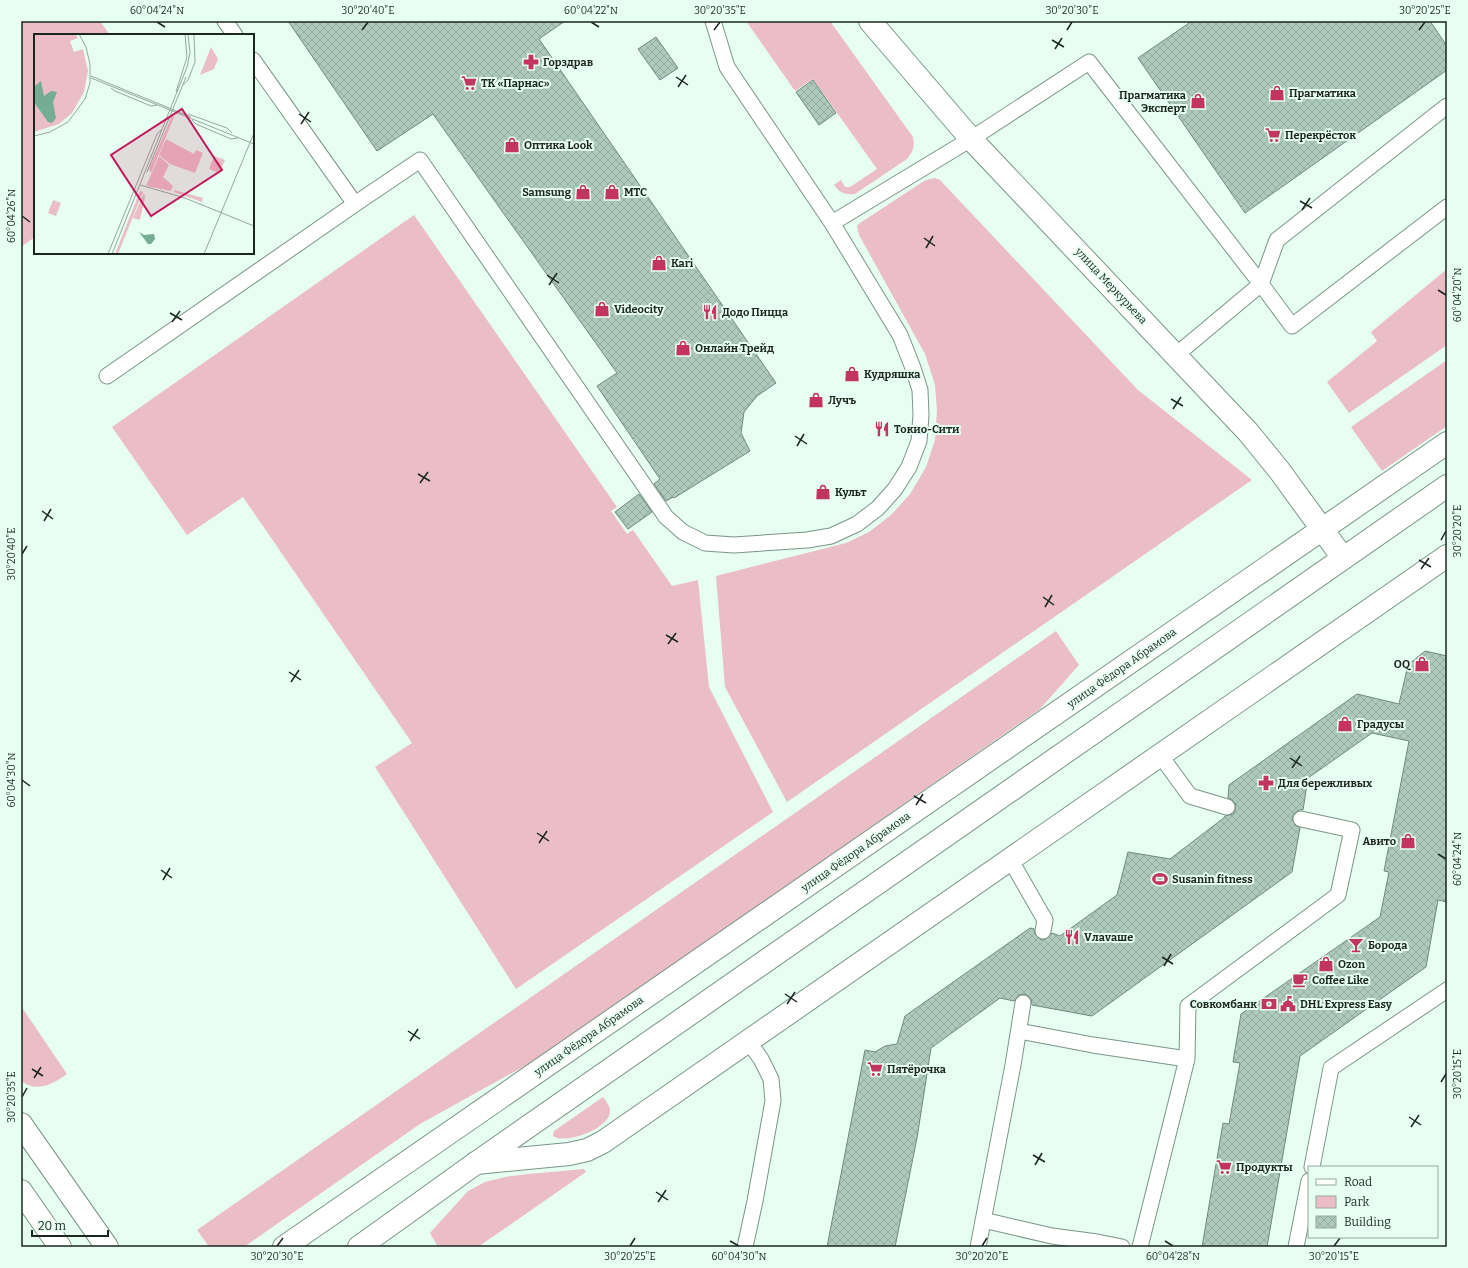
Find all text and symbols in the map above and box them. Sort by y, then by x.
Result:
text: 60°04'24"N [130,5,184,17]
text: 30°20'40"E [342,5,394,17]
text: 60°04'22"N [564,5,618,17]
text: 30°20'35"E [694,5,746,17]
text: 30°20'30"E [1046,5,1098,17]
text: 30°20'25"E [1399,5,1451,17]
inset map [34,34,254,254]
pharmacy icon: Горздрав [522,53,540,71]
place label: Горздрав [543,56,594,69]
supermarket icon: ТК «Парнас» [460,74,478,92]
place label: ТК «Парнас» [481,77,550,90]
shop icon: Прагматика [1268,84,1286,102]
place label: Прагматика [1289,87,1357,100]
place label: Прагматика Эксперт [1119,89,1187,115]
shop icon: Прагматика Эксперт [1189,92,1207,110]
supermarket icon: Перекрёсток [1264,126,1282,144]
place label: Перекрёсток [1285,129,1356,142]
shop icon: Оптика Look [503,136,521,154]
place label: Оптика Look [524,139,593,152]
shop icon: Samsung [574,183,592,201]
shop icon: МТС [603,183,621,201]
place label: Samsung [522,186,572,199]
place label: МТС [624,186,647,199]
text: 60°04'26"N [6,189,18,243]
street label: улица Меркурьева [1072,245,1150,327]
shop icon: Kari [650,254,668,272]
place label: Kari [671,257,694,270]
text: 60°04'20"N [1452,268,1464,322]
shop icon: Videocity [593,300,611,318]
place label: Videocity [614,303,664,316]
restaurant icon: Додо Пицца [701,303,719,321]
place label: Додо Пицца [722,306,789,319]
shop icon: Онлайн Трейд [674,339,692,357]
place label: Онлайн Трейд [695,342,774,355]
shop icon: Кудряшка [843,365,861,383]
place label: Кудряшка [864,368,921,381]
shop icon: Лучъ [807,391,825,409]
place label: Лучъ [828,394,856,407]
restaurant icon: Токио-Сити [873,420,891,438]
place label: Токио-Сити [894,423,960,436]
shop icon: Культ [814,483,832,501]
place label: Культ [835,486,866,499]
text: 30°20'20"E [1452,505,1464,557]
text: 30°20'40"E [6,528,18,580]
street label: улица Фёдора Абрамова [1064,625,1179,711]
shop icon: OQ [1413,655,1431,673]
place label: OQ [1394,658,1412,671]
shop icon: Градусы [1336,715,1354,733]
place label: Градусы [1357,718,1405,731]
text: 60°04'30"N [6,752,18,808]
pharmacy icon: Для бережливых [1257,774,1275,792]
place label: Для бережливых [1278,777,1373,790]
street label: улица Фёдора Абрамова [798,809,913,895]
shop icon: Авито [1399,832,1417,850]
text: 60°04'24"N [1452,832,1464,886]
place label: Авито [1362,835,1396,848]
sports icon: Susanin fitness [1151,870,1169,888]
place label: Susanin fitness [1172,873,1253,886]
restaurant icon: Vлаvаше [1063,928,1081,946]
place label: Vлаvаше [1084,931,1133,944]
bar icon: Борода [1347,936,1365,954]
place label: Борода [1368,939,1408,952]
shop icon: Ozon [1317,955,1335,973]
place label: Ozon [1338,958,1365,971]
cafe icon: Coffee Like [1291,971,1309,989]
place label: Coffee Like [1312,974,1369,987]
street label: улица Фёдора Абрамова [531,993,646,1079]
bank icon: Совкомбанк [1260,995,1278,1013]
public building icon: DHL Express Easy [1279,995,1297,1013]
place label: Совкомбанк [1190,998,1257,1011]
place label: DHL Express Easy [1300,998,1393,1011]
text: 30°20'15"E [1452,1049,1464,1099]
supermarket icon: Пятёрочка [866,1060,884,1078]
place label: Пятёрочка [887,1063,947,1076]
text: 30°20'35"E [6,1071,18,1123]
supermarket icon: Продукты [1215,1158,1233,1176]
place label: Продукты [1236,1161,1293,1174]
legend [1308,1166,1438,1238]
text: Road [1344,1175,1372,1189]
text: Park [1344,1195,1370,1209]
scale bar [32,1212,108,1238]
text: Building [1344,1215,1391,1229]
text: 20 m [38,1219,67,1233]
text: 30°20'30"E [251,1251,303,1263]
text: 30°20'25"E [604,1251,656,1263]
text: 60°04'30"N [712,1251,767,1263]
text: 30°20'20"E [956,1251,1008,1263]
text: 60°04'28"N [1146,1251,1200,1263]
text: 30°20'15"E [1309,1251,1359,1263]

